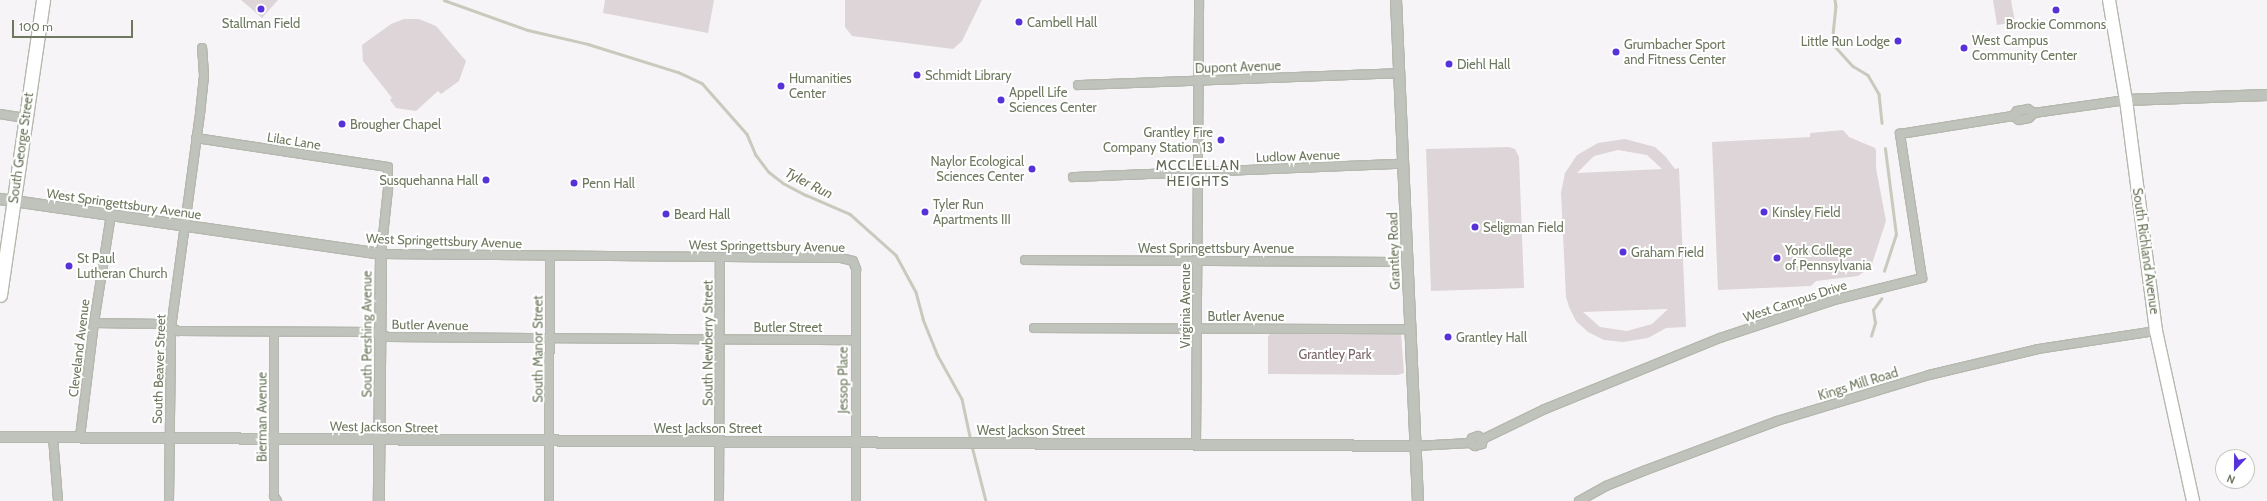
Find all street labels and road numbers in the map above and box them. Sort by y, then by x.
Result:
street label: Dupont Avenue [1195,58,1281,76]
street label: South George Street [5,92,37,204]
street label: Lilac Lane [266,129,322,153]
street label: Ludlow Avenue [1256,147,1340,165]
street label: West Springettsbury Avenue [46,185,202,223]
street label: South Richland Avenue [2129,187,2163,315]
street label: Grantley Road [1385,212,1403,290]
street label: West Springettsbury Avenue [366,230,522,252]
street label: West Springettsbury Avenue [689,237,845,255]
street label: West Springettsbury Avenue [1138,240,1294,256]
street label: Virginia Avenue [1177,263,1193,349]
street label: South Pershing Avenue [359,270,375,398]
street label: West Campus Drive [1741,277,1849,325]
street label: South Newberry Street [700,280,716,406]
street label: South Manor Street [530,295,546,403]
street label: Cleveland Avenue [65,298,93,398]
street label: Butler Avenue [1208,308,1284,324]
street label: South Beaver Street [149,314,169,424]
street label: Butler Avenue [391,317,469,333]
street label: Butler Street [754,319,822,335]
street label: Jessop Place [835,346,851,414]
street label: Kings Mill Road [1816,364,1900,404]
street label: Bierman Avenue [254,372,270,462]
street label: West Jackson Street [330,418,438,436]
street label: West Jackson Street [654,420,762,436]
street label: West Jackson Street [977,422,1085,438]

